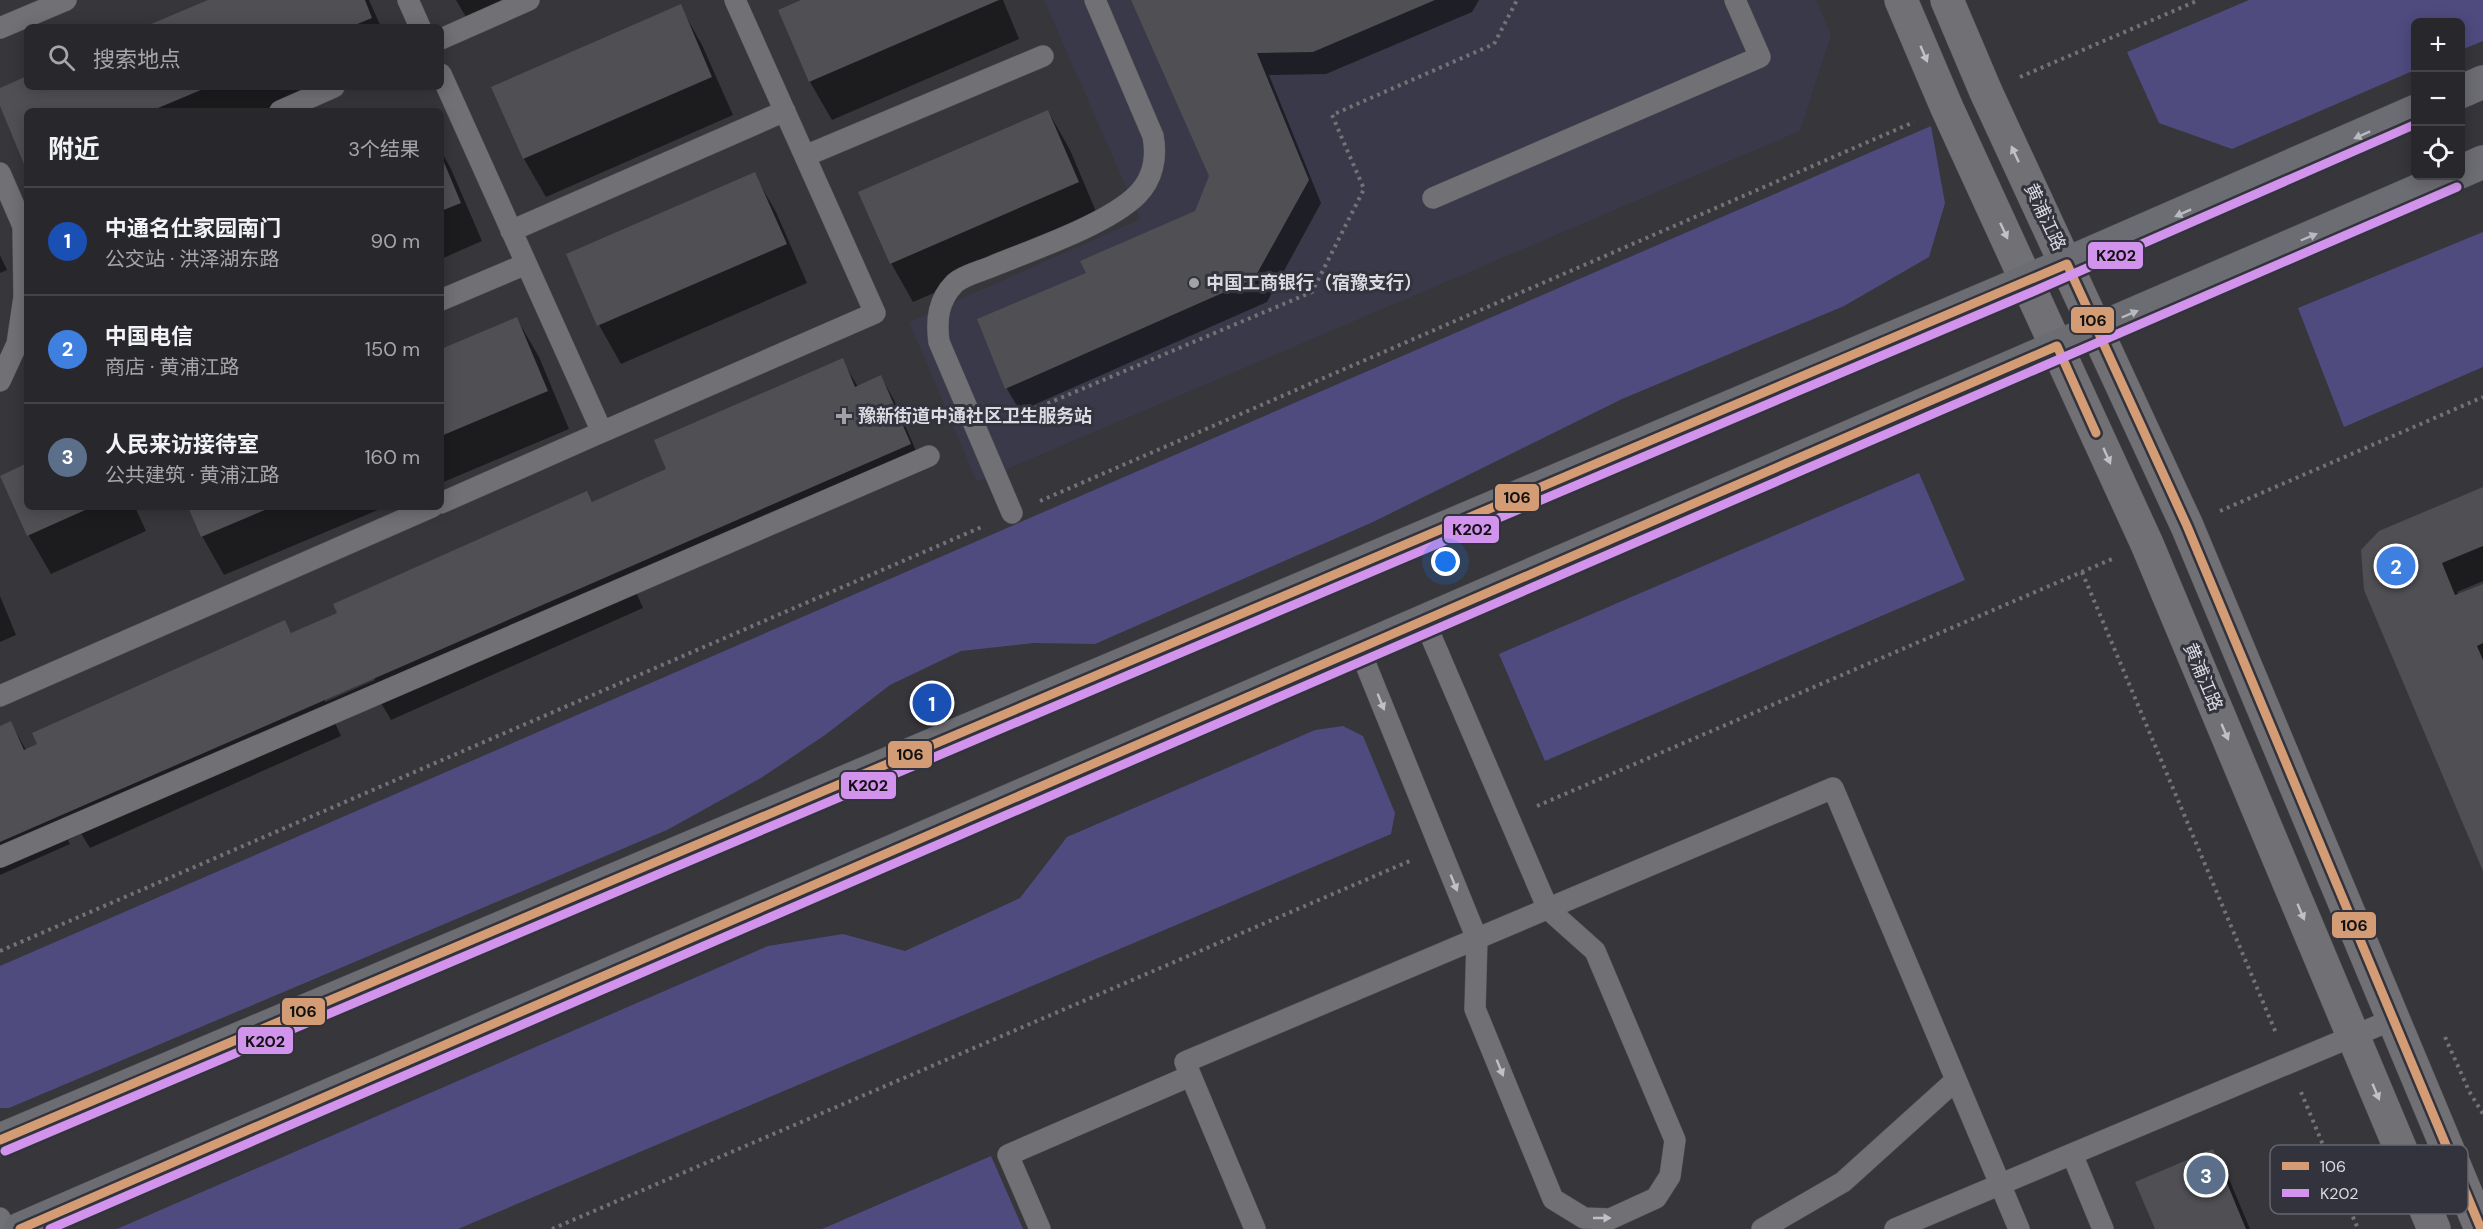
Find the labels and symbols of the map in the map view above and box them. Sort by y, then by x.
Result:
one-way arrow [1919,45,1929,63]
one-way arrow [2353,131,2371,140]
one-way arrow [2011,146,2020,163]
street label: 黄浦江路 [2019,179,2071,255]
one-way arrow [2174,208,2192,218]
one-way arrow [1999,223,2008,240]
one-way arrow [2300,232,2318,242]
line badge: K202 [2087,241,2144,270]
text: K202 [2096,245,2136,266]
place label: 中国工商银行（宿豫支行） [1206,271,1422,295]
marker: 中国工商银行（宿豫支行） [1187,276,1201,290]
line badge: 106 [2070,306,2115,334]
one-way arrow [2121,309,2139,319]
text: 106 [2079,310,2107,331]
place label: 豫新街道中通社区卫生服务站 [858,404,1092,428]
marker: 豫新街道中通社区卫生服务站 [835,407,853,425]
one-way arrow [2102,448,2111,465]
line badge: 106 [1494,483,1540,512]
text: 106 [1503,487,1531,508]
line badge: K202 [1443,515,1500,544]
text: K202 [1452,519,1492,540]
pin: 2 [2376,544,2416,588]
your location [1431,547,1460,576]
street label: 黄浦江路 [2178,639,2228,715]
pin: 1 [912,680,952,726]
one-way arrow [1377,693,1386,711]
one-way arrow [2220,723,2230,741]
line badge: 106 [887,740,933,769]
text: 106 [896,744,924,765]
line badge: K202 [840,771,897,800]
text: K202 [848,775,888,796]
one-way arrow [1449,874,1459,892]
one-way arrow [2296,903,2306,921]
line badge: 106 [2331,911,2377,939]
text: 106 [2340,915,2368,936]
line badge: 106 [281,997,326,1026]
text: 106 [289,1001,317,1022]
line badge: K202 [237,1026,294,1055]
text: K202 [245,1031,285,1052]
one-way arrow [1495,1060,1505,1078]
one-way arrow [2371,1083,2381,1101]
legend [2270,1145,2468,1214]
pin: 3 [2186,1152,2226,1198]
text: 106 [2320,1156,2346,1177]
text: K202 [2320,1183,2358,1204]
one-way arrow [1592,1213,1611,1223]

